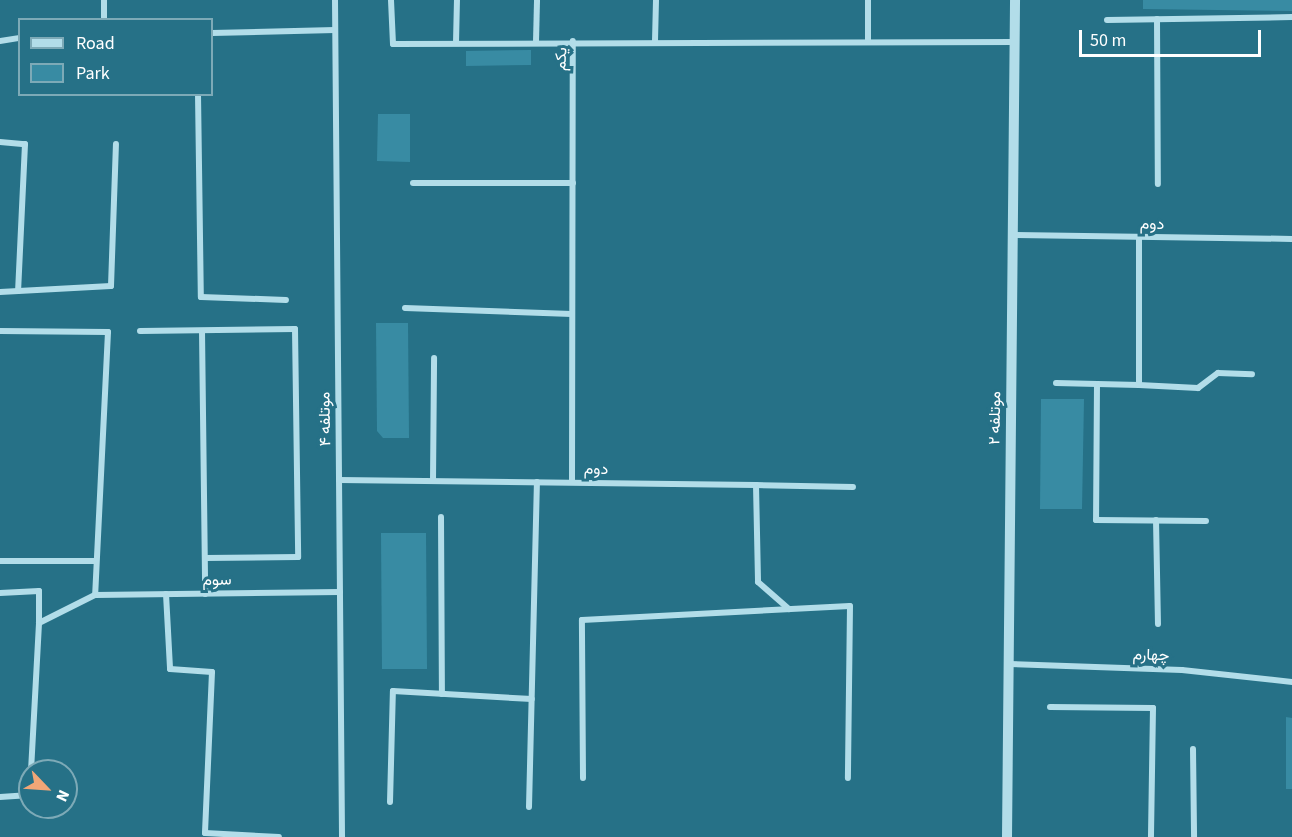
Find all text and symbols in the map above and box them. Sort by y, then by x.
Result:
legend [18,18,213,96]
scale bar [1082,18,1264,56]
text: 50 m [1090,28,1126,53]
text: Road [76,31,115,56]
street label: یکم [551,47,571,71]
text: Park [76,61,110,86]
street label: دوم [1140,214,1164,234]
street label: موتلفه ۲ [985,391,1005,445]
street label: موتلفه ۴ [315,392,335,446]
street label: دوم [584,459,608,479]
street label: سوم [202,570,232,590]
street label: چهارم [1132,645,1170,665]
north arrow [18,759,78,819]
text: N [50,786,75,805]

